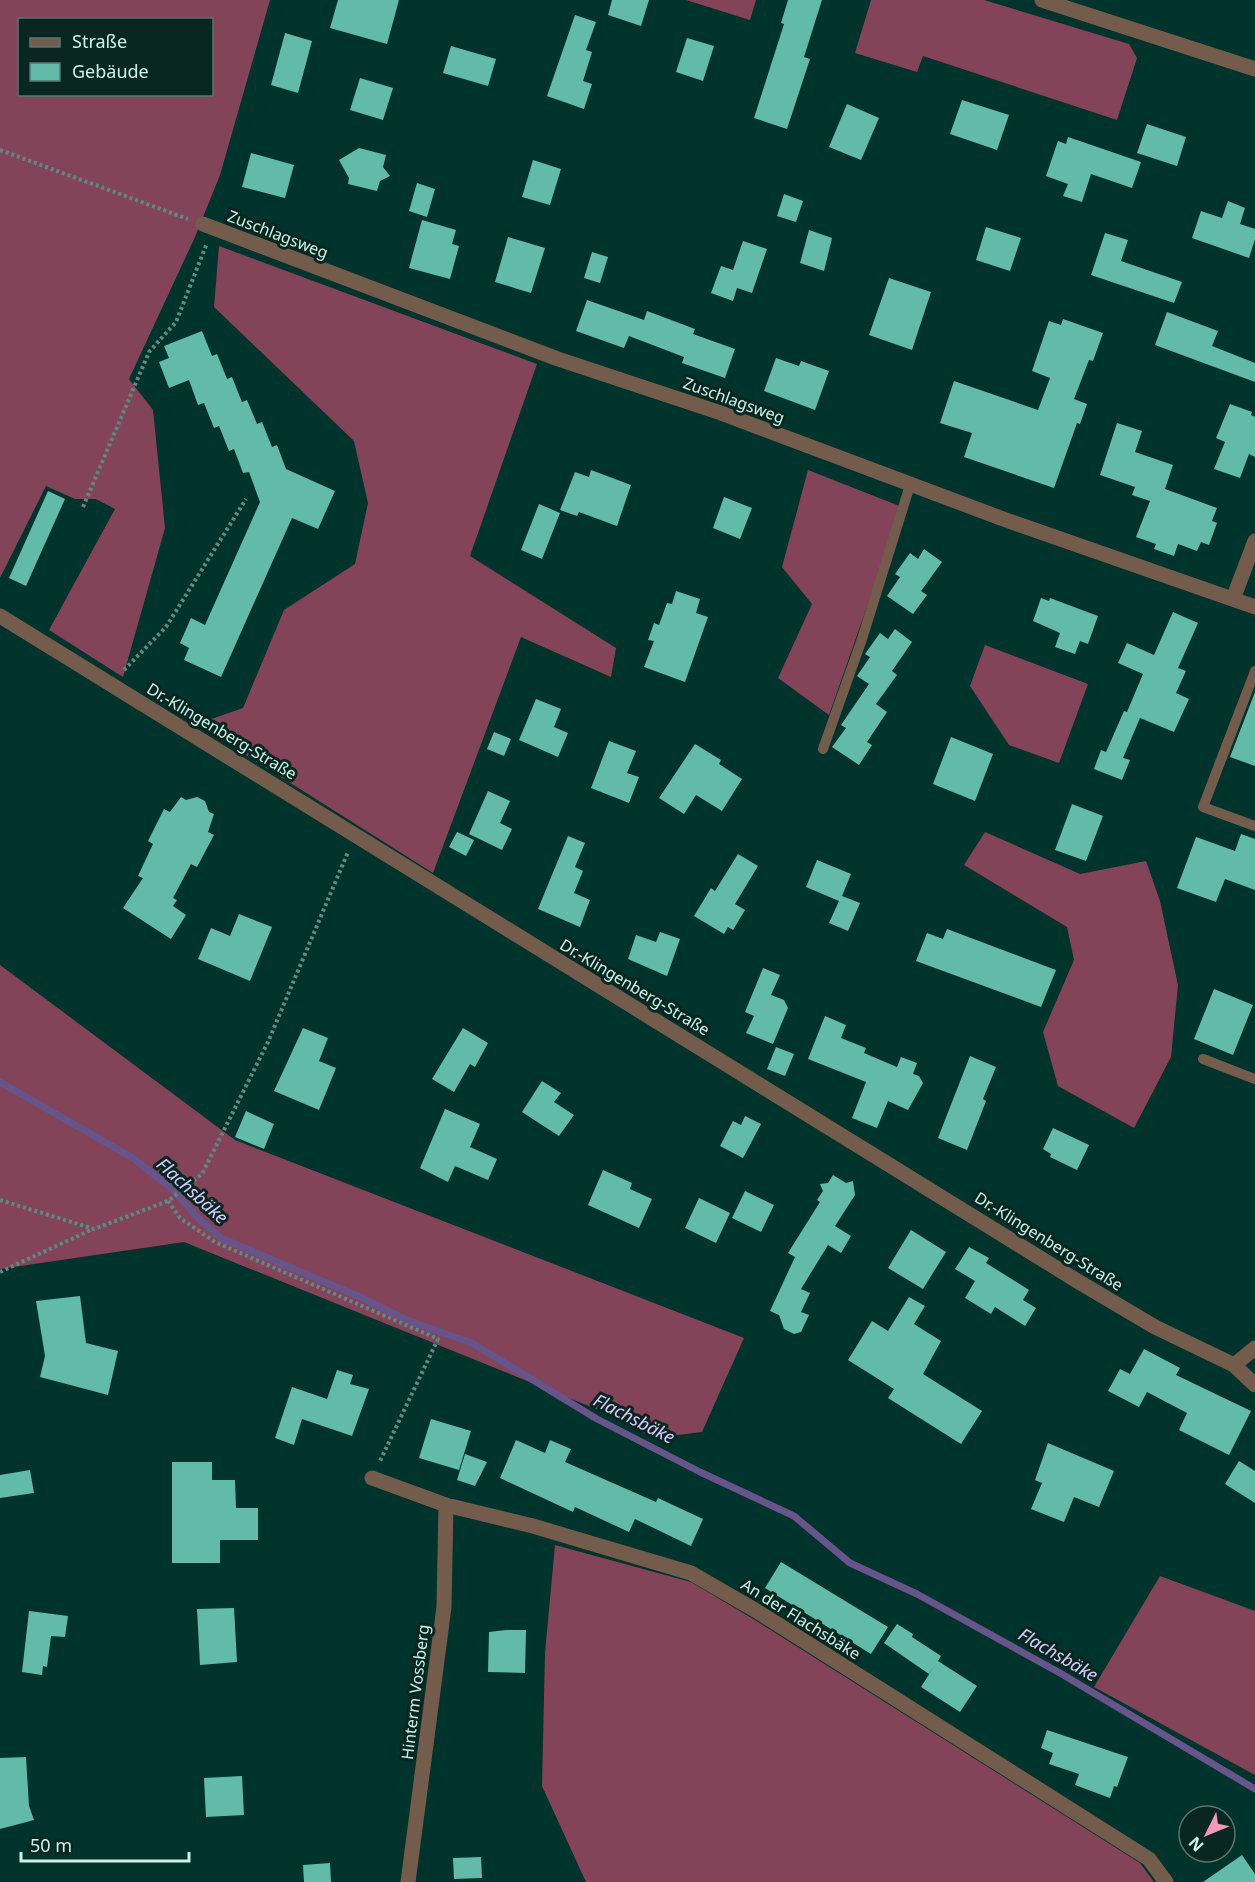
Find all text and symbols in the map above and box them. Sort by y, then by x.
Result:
legend [18,18,213,96]
text: Straße [72,29,127,53]
text: Gebäude [72,59,149,83]
street label: Zuschlagsweg [224,205,332,263]
street label: Zuschlagsweg [680,371,788,429]
street label: Dr.-Klingenberg-Straße [143,677,301,785]
street label: Dr.-Klingenberg-Straße [556,933,714,1041]
water label: Flachsbäke [152,1152,233,1229]
street label: Dr.-Klingenberg-Straße [971,1186,1127,1296]
water label: Flachsbäke [590,1387,679,1449]
street label: An der Flachsbäke [737,1573,865,1665]
water label: Flachsbäke [1014,1622,1103,1687]
street label: Hinterm Vossberg [396,1623,434,1761]
north arrow [1177,1804,1237,1864]
scale bar [21,1825,189,1863]
text: N [1184,1832,1209,1856]
text: 50 m [30,1833,72,1857]

